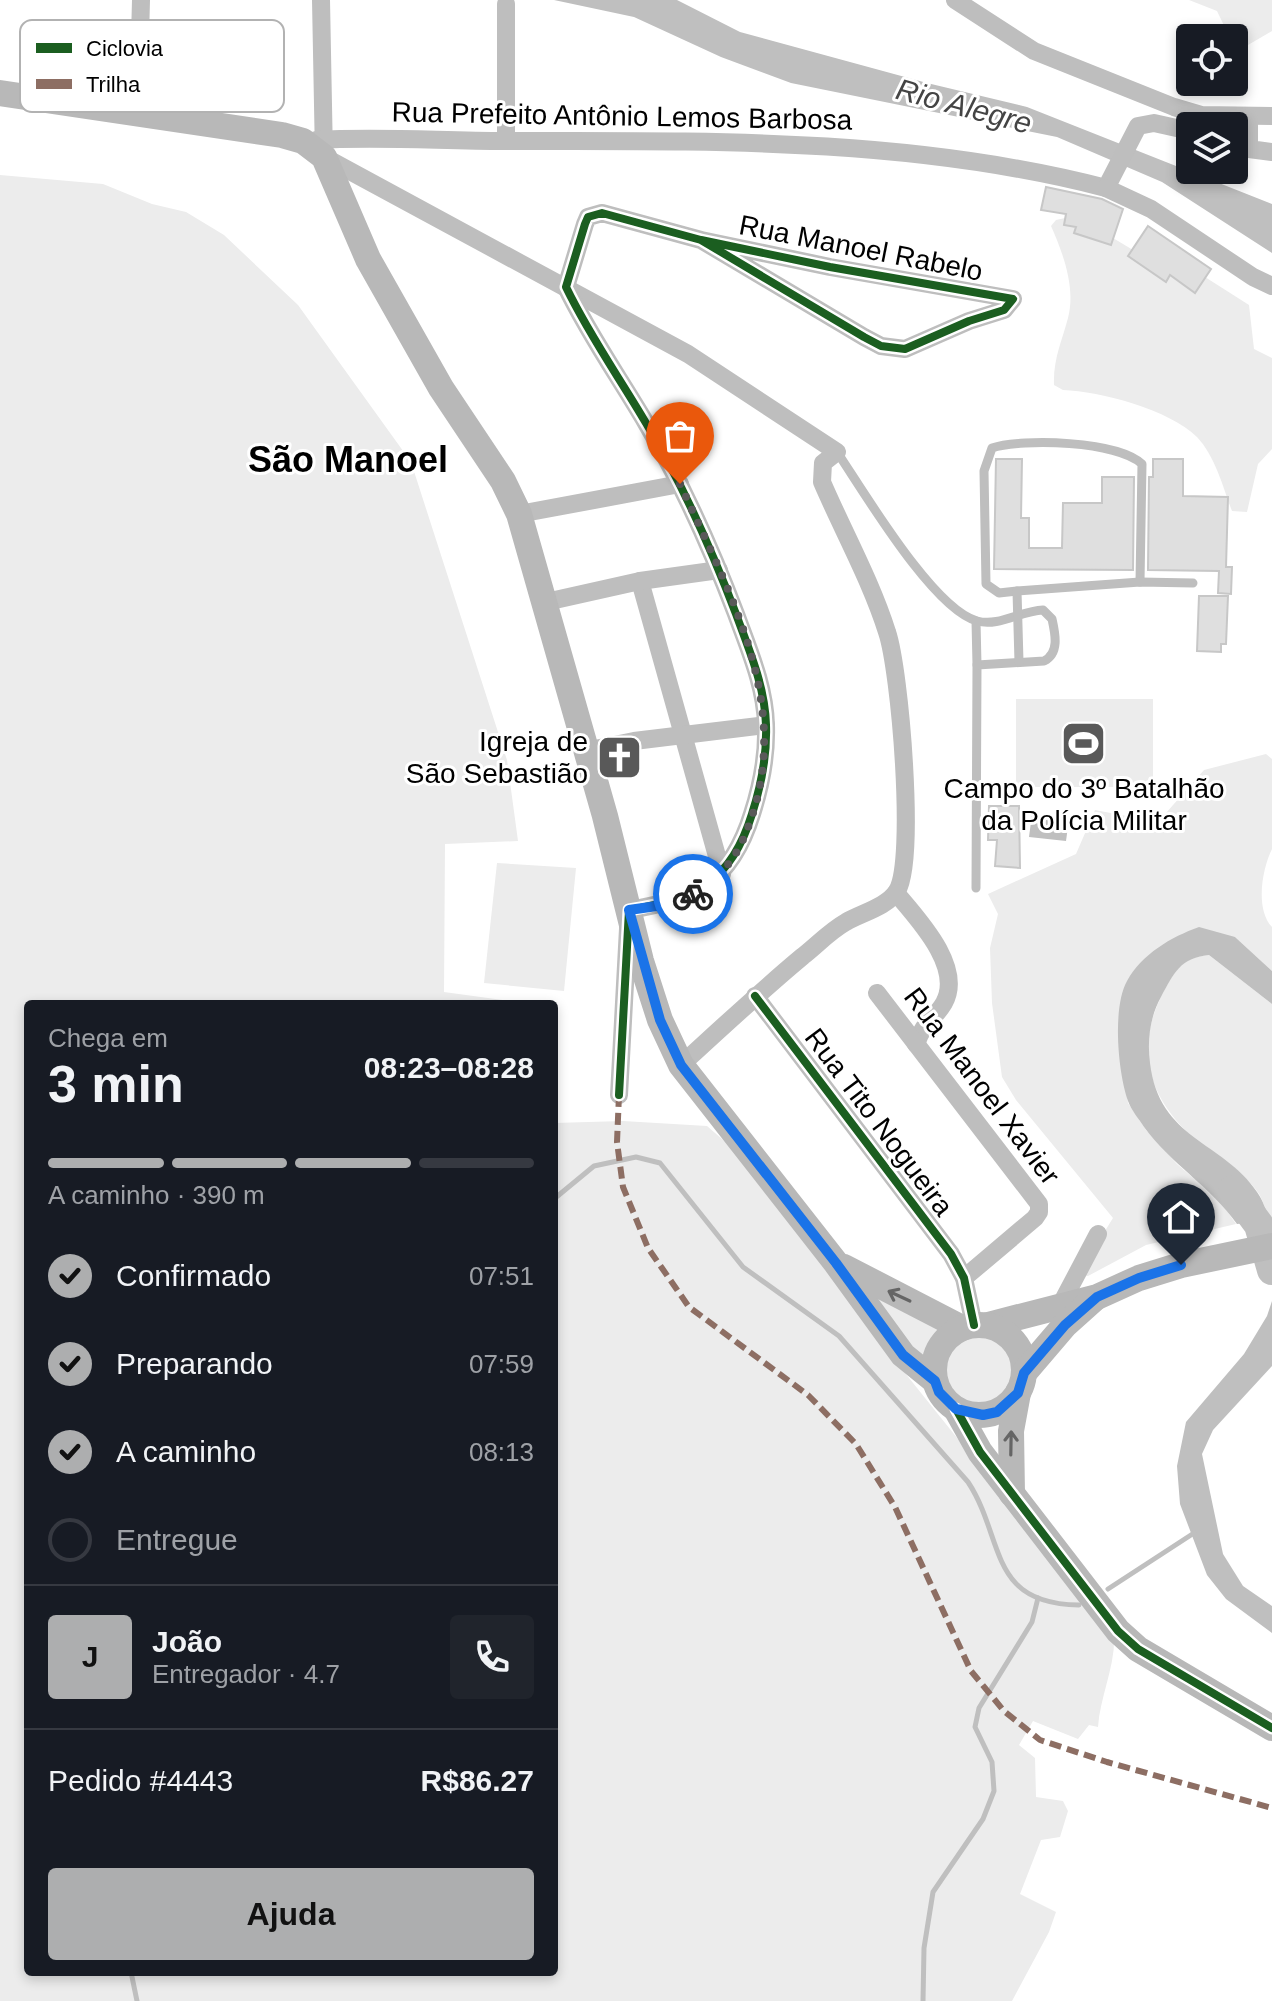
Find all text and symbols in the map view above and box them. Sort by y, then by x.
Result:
legend [20,20,284,112]
map controls [1176,24,1248,184]
button: locate [1176,24,1248,96]
text: Ciclovia [86,36,164,61]
text: Trilha [86,72,141,97]
water label: Rio Alegre [893,72,1035,140]
street label: Rua Prefeito Antônio Lemos Barbosa [391,96,853,136]
button: layers [1176,112,1248,184]
street label: Rua Manoel Rabelo [737,209,985,287]
pin [646,402,714,484]
icon: bag [658,414,702,458]
district label: São Manoel [248,439,448,480]
sports icon: Campo do 3º Batalhão da Polícia Militar [1060,719,1108,767]
place label: Igreja de São Sebastião [406,726,588,789]
church icon: Igreja de São Sebastião [595,733,643,781]
place label: Campo do 3º Batalhão da Polícia Militar [943,773,1225,836]
courier [653,854,733,934]
icon: bike [671,872,715,916]
street label: Rua Manoel Xavier [898,982,1066,1190]
text: Chega em [48,1023,168,1053]
street label: Rua Tito Nogueira [799,1023,960,1222]
text: 08:23–08:28 [364,1051,534,1084]
text: 3 min [48,1055,184,1113]
text: A caminho · 390 m [48,1180,265,1210]
pin [1147,1183,1215,1265]
icon: home [1159,1195,1203,1239]
icon: check [48,1254,92,1298]
text: Confirmado [116,1259,271,1292]
text: 07:51 [469,1261,534,1291]
one-way arrow [887,1288,911,1303]
icon: check [48,1342,92,1386]
text: Preparando [116,1347,273,1380]
text: 07:59 [469,1349,534,1379]
icon: check [48,1430,92,1474]
one-way arrow [1003,1430,1018,1457]
text: A caminho [116,1435,256,1468]
text: 08:13 [469,1437,534,1467]
text: Entregue [116,1523,238,1556]
button: phone [450,1615,534,1699]
text: João [152,1625,222,1658]
text: J [82,1640,98,1673]
text: Entregador · 4.7 [152,1659,340,1689]
text: Pedido #4443 [48,1764,233,1797]
text: R$86.27 [421,1764,534,1797]
button: Ajuda [48,1868,534,1960]

